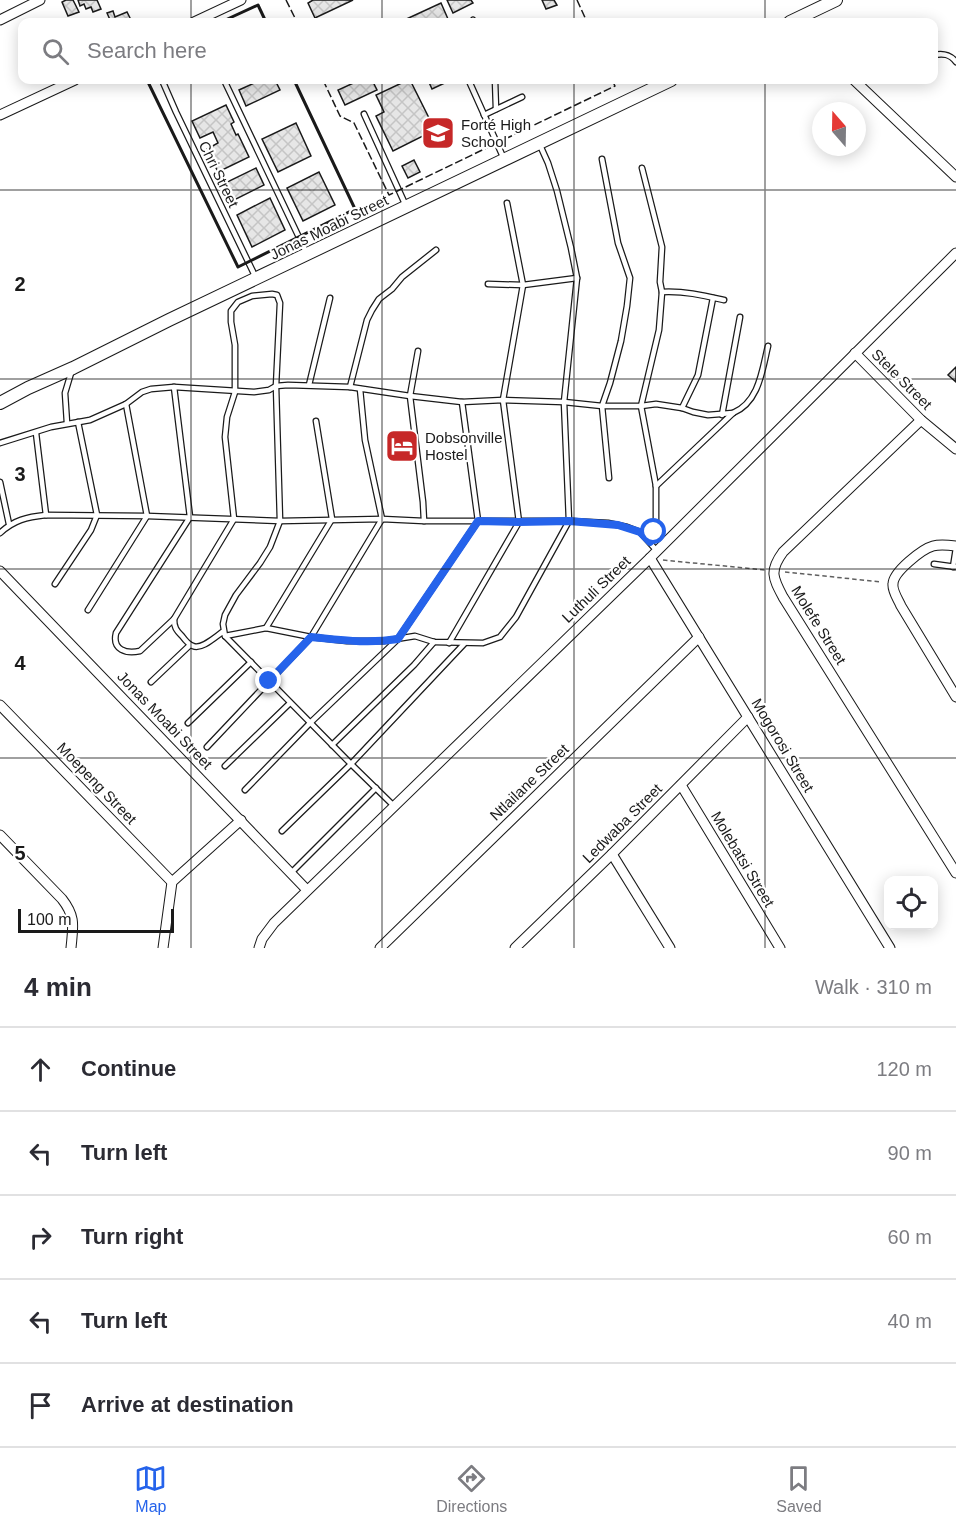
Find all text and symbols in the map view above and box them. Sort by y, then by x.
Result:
search box [18,18,938,84]
icon: search [39,35,72,68]
text: Search here [87,38,207,63]
north arrow [812,102,866,156]
school or university icon: Forté High School [420,115,456,151]
place label: Forté High School [461,116,531,150]
street label: Chri Street [196,138,243,211]
street label: Jonas Moabi Street [267,191,392,263]
text: 2 [14,273,26,295]
street label: Stele Street [868,345,936,413]
hotel icon: Dobsonville Hostel [384,428,420,464]
place label: Dobsonville Hostel [425,429,503,463]
text: 3 [14,463,26,485]
route start [640,518,666,544]
street label: Luthuli Street [558,552,634,626]
street label: Molefe Street [788,583,850,668]
text: 4 [14,652,26,674]
route end [255,667,281,693]
street label: Jonas Moabi Street [114,668,217,773]
street label: Mogorosi Street [748,695,818,795]
street label: Moepeng Street [54,739,141,828]
street label: Ntlailane Street [486,740,572,824]
street label: Ledwaba Street [579,779,666,866]
street label: Molebatsi Street [708,808,779,911]
text: 5 [14,842,26,864]
map controls [884,876,938,930]
button: locate [884,876,938,930]
scale bar [18,906,174,934]
text: 100 m [27,911,71,928]
text: 4 min [24,972,92,1002]
text: Walk · 310 m [815,976,932,998]
icon: ahead [24,1053,57,1086]
text: Continue [81,1056,176,1081]
text: 120 m [876,1058,932,1080]
icon: left [24,1137,57,1170]
text: Turn left [81,1140,167,1165]
text: 90 m [888,1142,932,1164]
icon: right [24,1221,57,1254]
text: Turn right [81,1224,183,1249]
text: 60 m [888,1226,932,1248]
icon: left [24,1305,57,1338]
text: Turn left [81,1308,167,1333]
text: 40 m [888,1310,932,1332]
icon: arrive [24,1389,57,1422]
text: Arrive at destination [81,1392,294,1417]
tab: Map [134,1462,167,1516]
tab: Directions [436,1462,507,1516]
tab: Saved [776,1462,822,1516]

